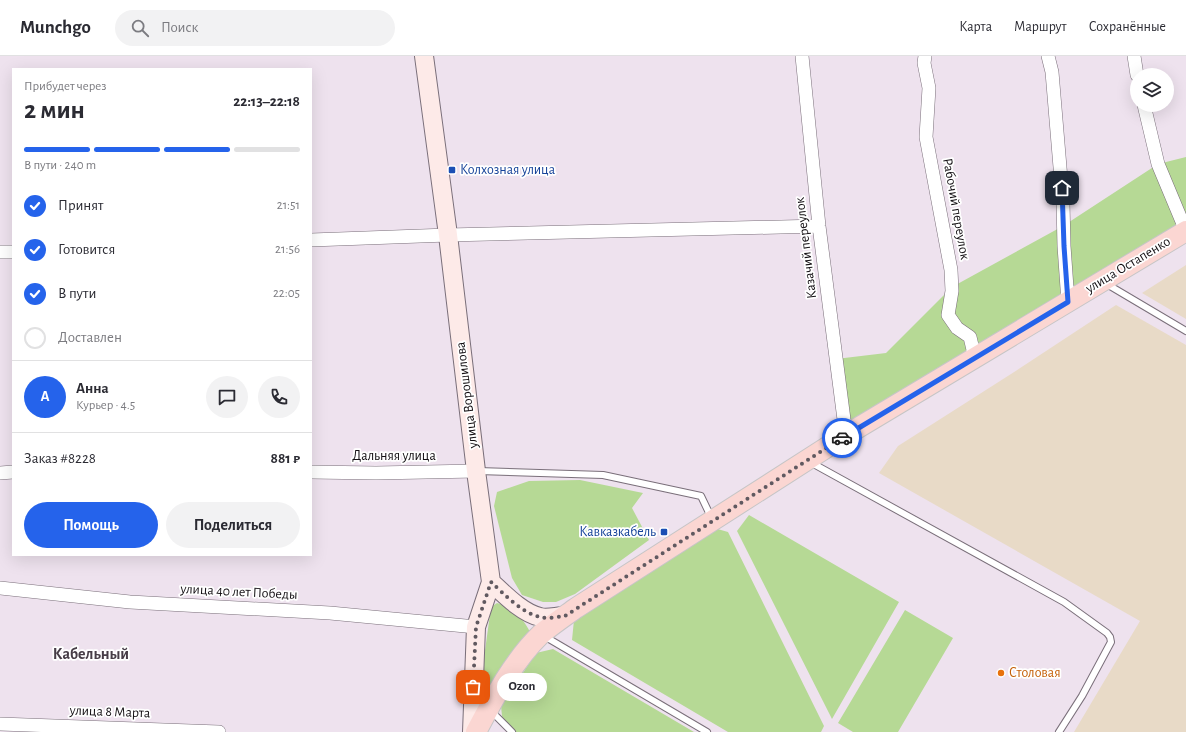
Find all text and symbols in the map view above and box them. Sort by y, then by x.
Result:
search box [115,10,395,46]
icon: search [129,17,151,39]
text: Munchgo [20,18,91,37]
text: Поиск [161,20,198,35]
text: Карта [959,20,992,34]
text: Маршрут [1014,20,1067,34]
text: Сохранённые [1089,20,1166,34]
map controls [1130,68,1174,112]
button: layers [1130,68,1174,112]
text: Прибудет через [24,80,106,93]
text: 22:13–22:18 [233,94,300,109]
text: 2 мин [24,97,85,123]
street label: Рабочий переулок [940,157,972,262]
text: В пути · 240 m [24,159,96,172]
place label: Колхозная улица [460,163,556,177]
marker: Колхозная улица [447,165,457,175]
pin [1045,171,1079,205]
icon: home [1051,177,1073,199]
icon: check [24,195,46,217]
street label: Казачий переулок [793,196,819,300]
text: Принят [58,198,103,213]
text: 21:51 [277,199,300,212]
street label: улица Остапенко [1082,234,1173,296]
icon: check [24,239,46,261]
text: Готовится [58,242,115,257]
text: 21:56 [275,243,300,256]
icon: check [24,283,46,305]
text: В пути [58,286,96,301]
text: 22:05 [273,287,300,300]
text: Доставлен [58,330,122,345]
street label: улица Ворошилова [453,340,481,450]
button: chat [206,376,248,418]
button: phone [258,376,300,418]
text: Анна [76,381,109,396]
text: А [40,389,50,404]
text: Курьер · 4.5 [76,399,135,412]
courier [822,418,862,458]
icon: car [831,427,853,449]
street label: Дальняя улица [352,449,436,463]
text: Заказ #8228 [24,451,96,466]
text: 881 ₽ [271,451,300,466]
button: Помощь [24,502,158,548]
button: Поделиться [166,502,300,548]
place label: Кавказкабель [579,525,656,539]
marker: Кавказкабель [659,527,669,537]
street label: улица 40 лет Победы [179,582,298,602]
district label: Кабельный [53,646,129,662]
place label: Столовая [1009,666,1061,680]
marker: Столовая [996,668,1006,678]
pin [456,670,490,704]
callout: Ozon [497,673,547,701]
icon: bag [462,676,484,698]
text: Ozon [508,680,536,693]
street label: улица 8 Марта [68,704,151,720]

